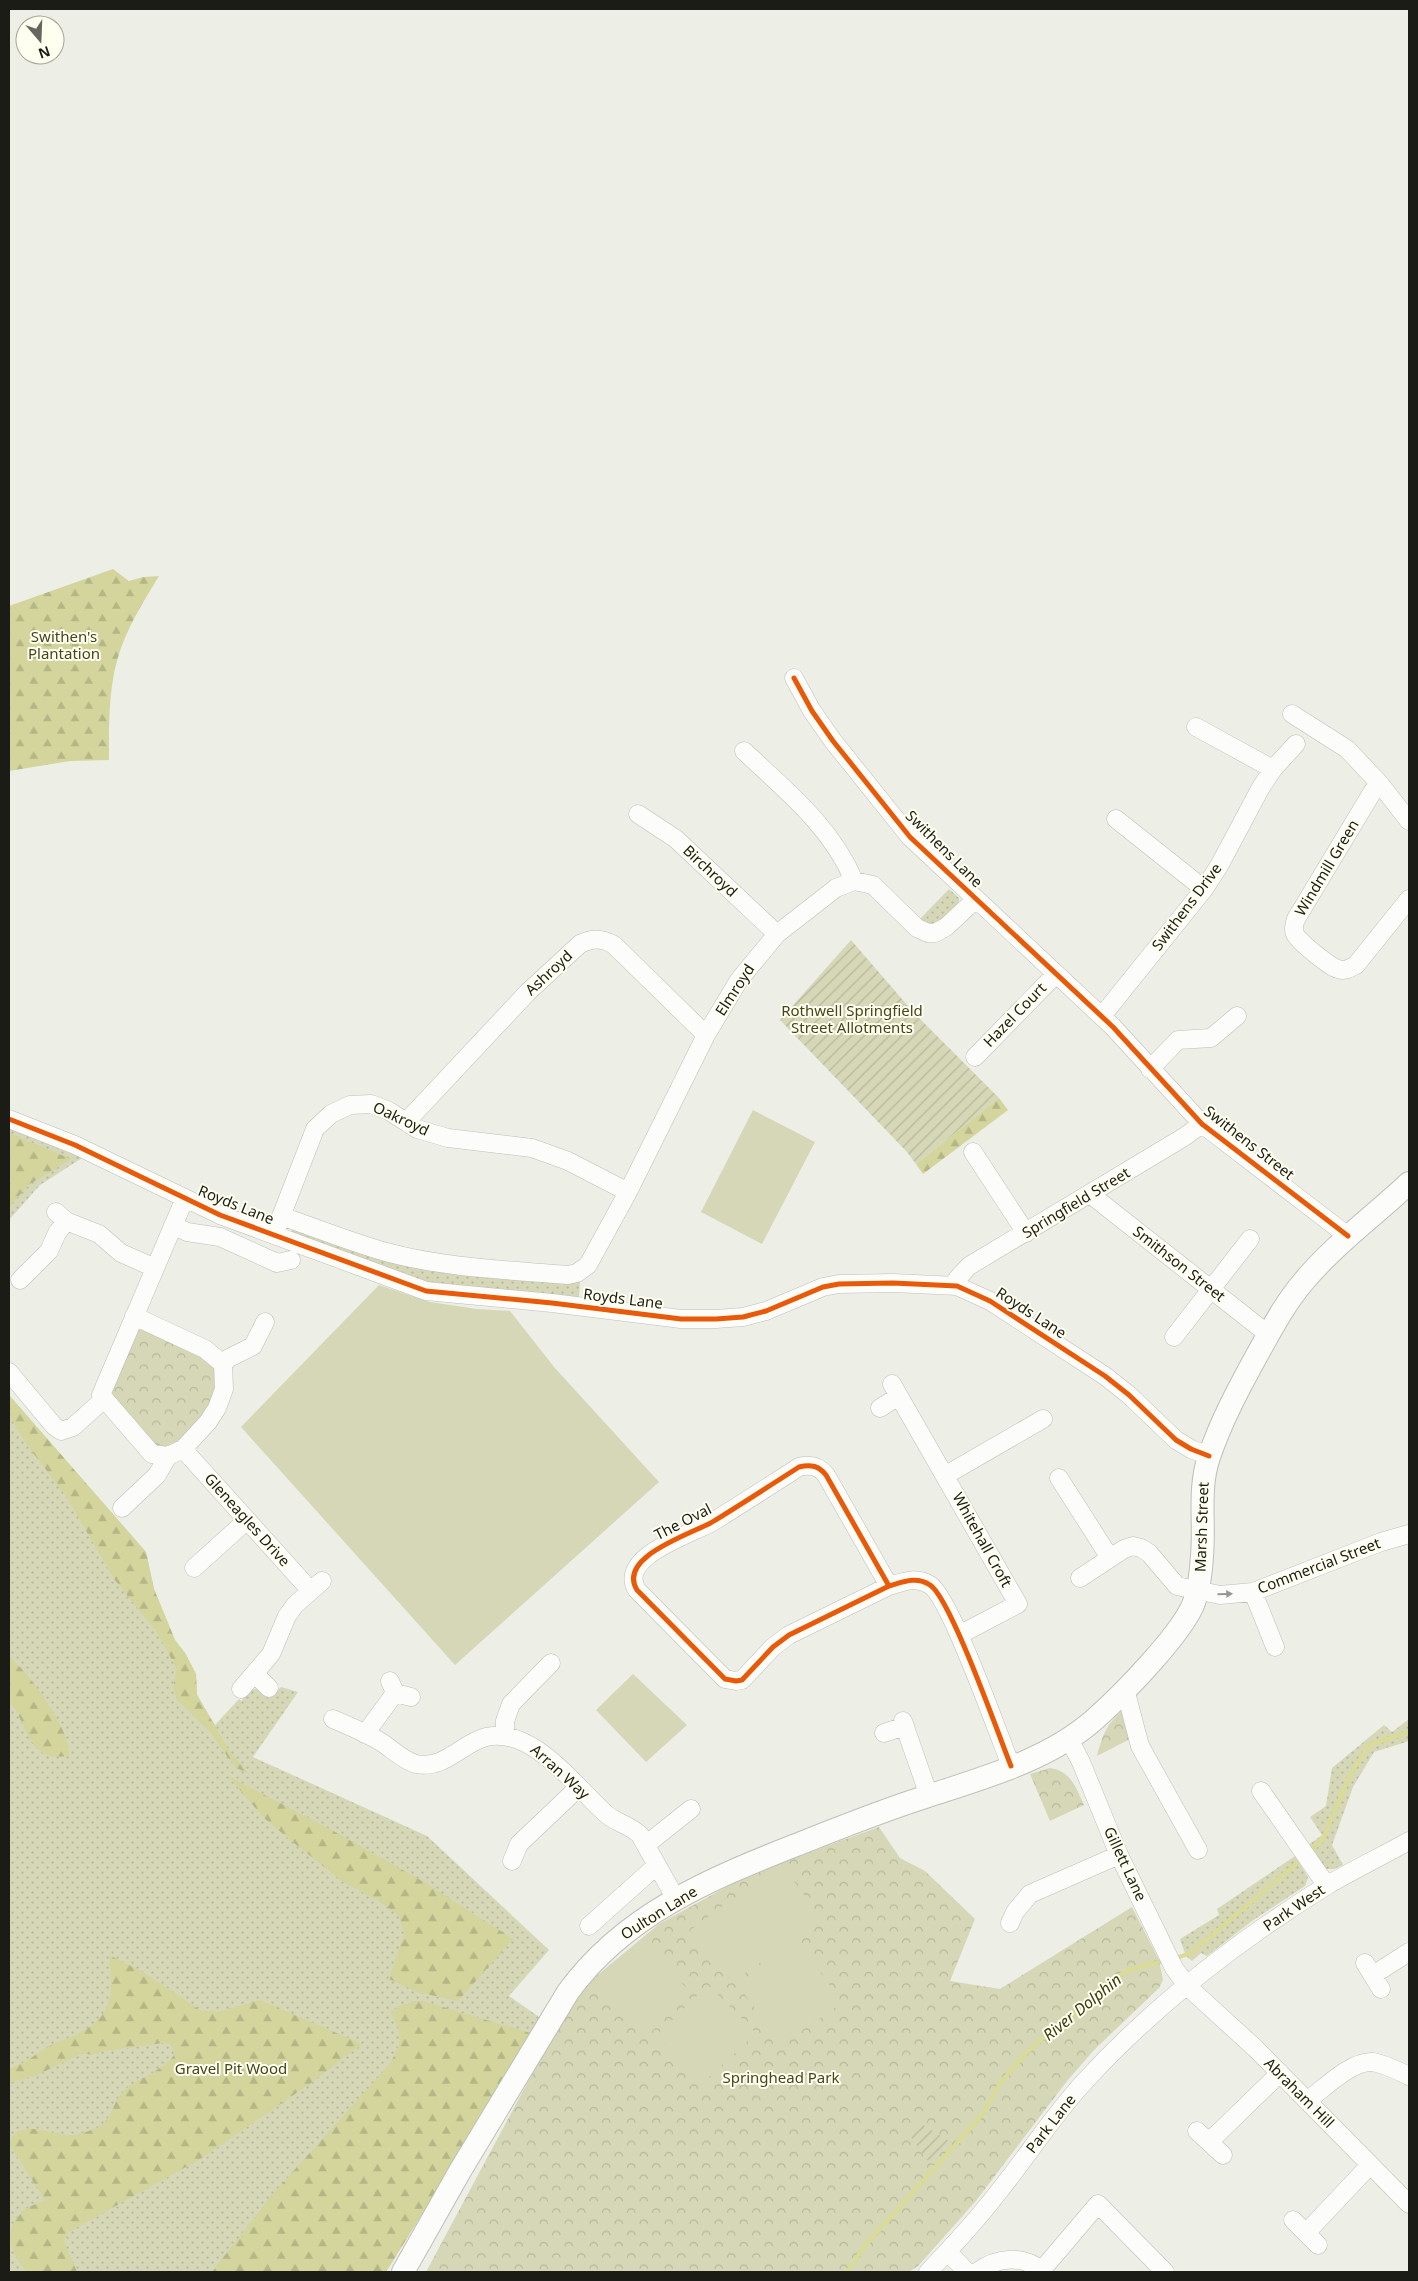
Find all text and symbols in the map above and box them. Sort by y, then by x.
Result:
north arrow [15,15,65,65]
text: N [36,42,53,64]
park label: Swithen's Plantation [28,626,100,663]
street label: Swithens Lane [902,805,988,891]
street label: Windmill Green [1290,816,1363,919]
street label: Birchroyd [679,840,742,901]
street label: Swithens Drive [1147,859,1226,954]
street label: Ashroyd [520,945,576,999]
street label: Elmroyd [710,960,758,1019]
street label: Hazel Court [979,977,1050,1051]
park label: Rothwell Springfield Street Allotments [781,1000,923,1037]
street label: Oakroyd [370,1096,433,1140]
street label: Swithens Street [1200,1101,1299,1184]
street label: Springfield Street [1018,1162,1134,1242]
street label: Royds Lane [196,1180,277,1228]
street label: Smithson Street [1129,1221,1230,1306]
street label: Royds Lane [993,1282,1071,1342]
street label: Royds Lane [582,1283,664,1313]
street label: Gleneagles Drive [200,1468,295,1570]
street label: Marsh Street [1189,1481,1213,1573]
street label: Whitehall Croft [949,1489,1017,1591]
street label: The Oval [651,1498,715,1544]
street label: Commercial Street [1254,1532,1383,1598]
one-way arrow [1217,1590,1233,1598]
street label: Arran Way [527,1739,595,1803]
street label: Gillett Lane [1100,1823,1152,1904]
street label: Park West [1259,1879,1329,1935]
street label: Oulton Lane [616,1881,700,1944]
water label: River Dolphin [1038,1969,1126,2045]
street label: Abraham Hill [1260,2053,1339,2132]
park label: Gravel Pit Wood [175,2058,287,2078]
park label: Springhead Park [723,2067,840,2087]
street label: Park Lane [1021,2090,1080,2157]

